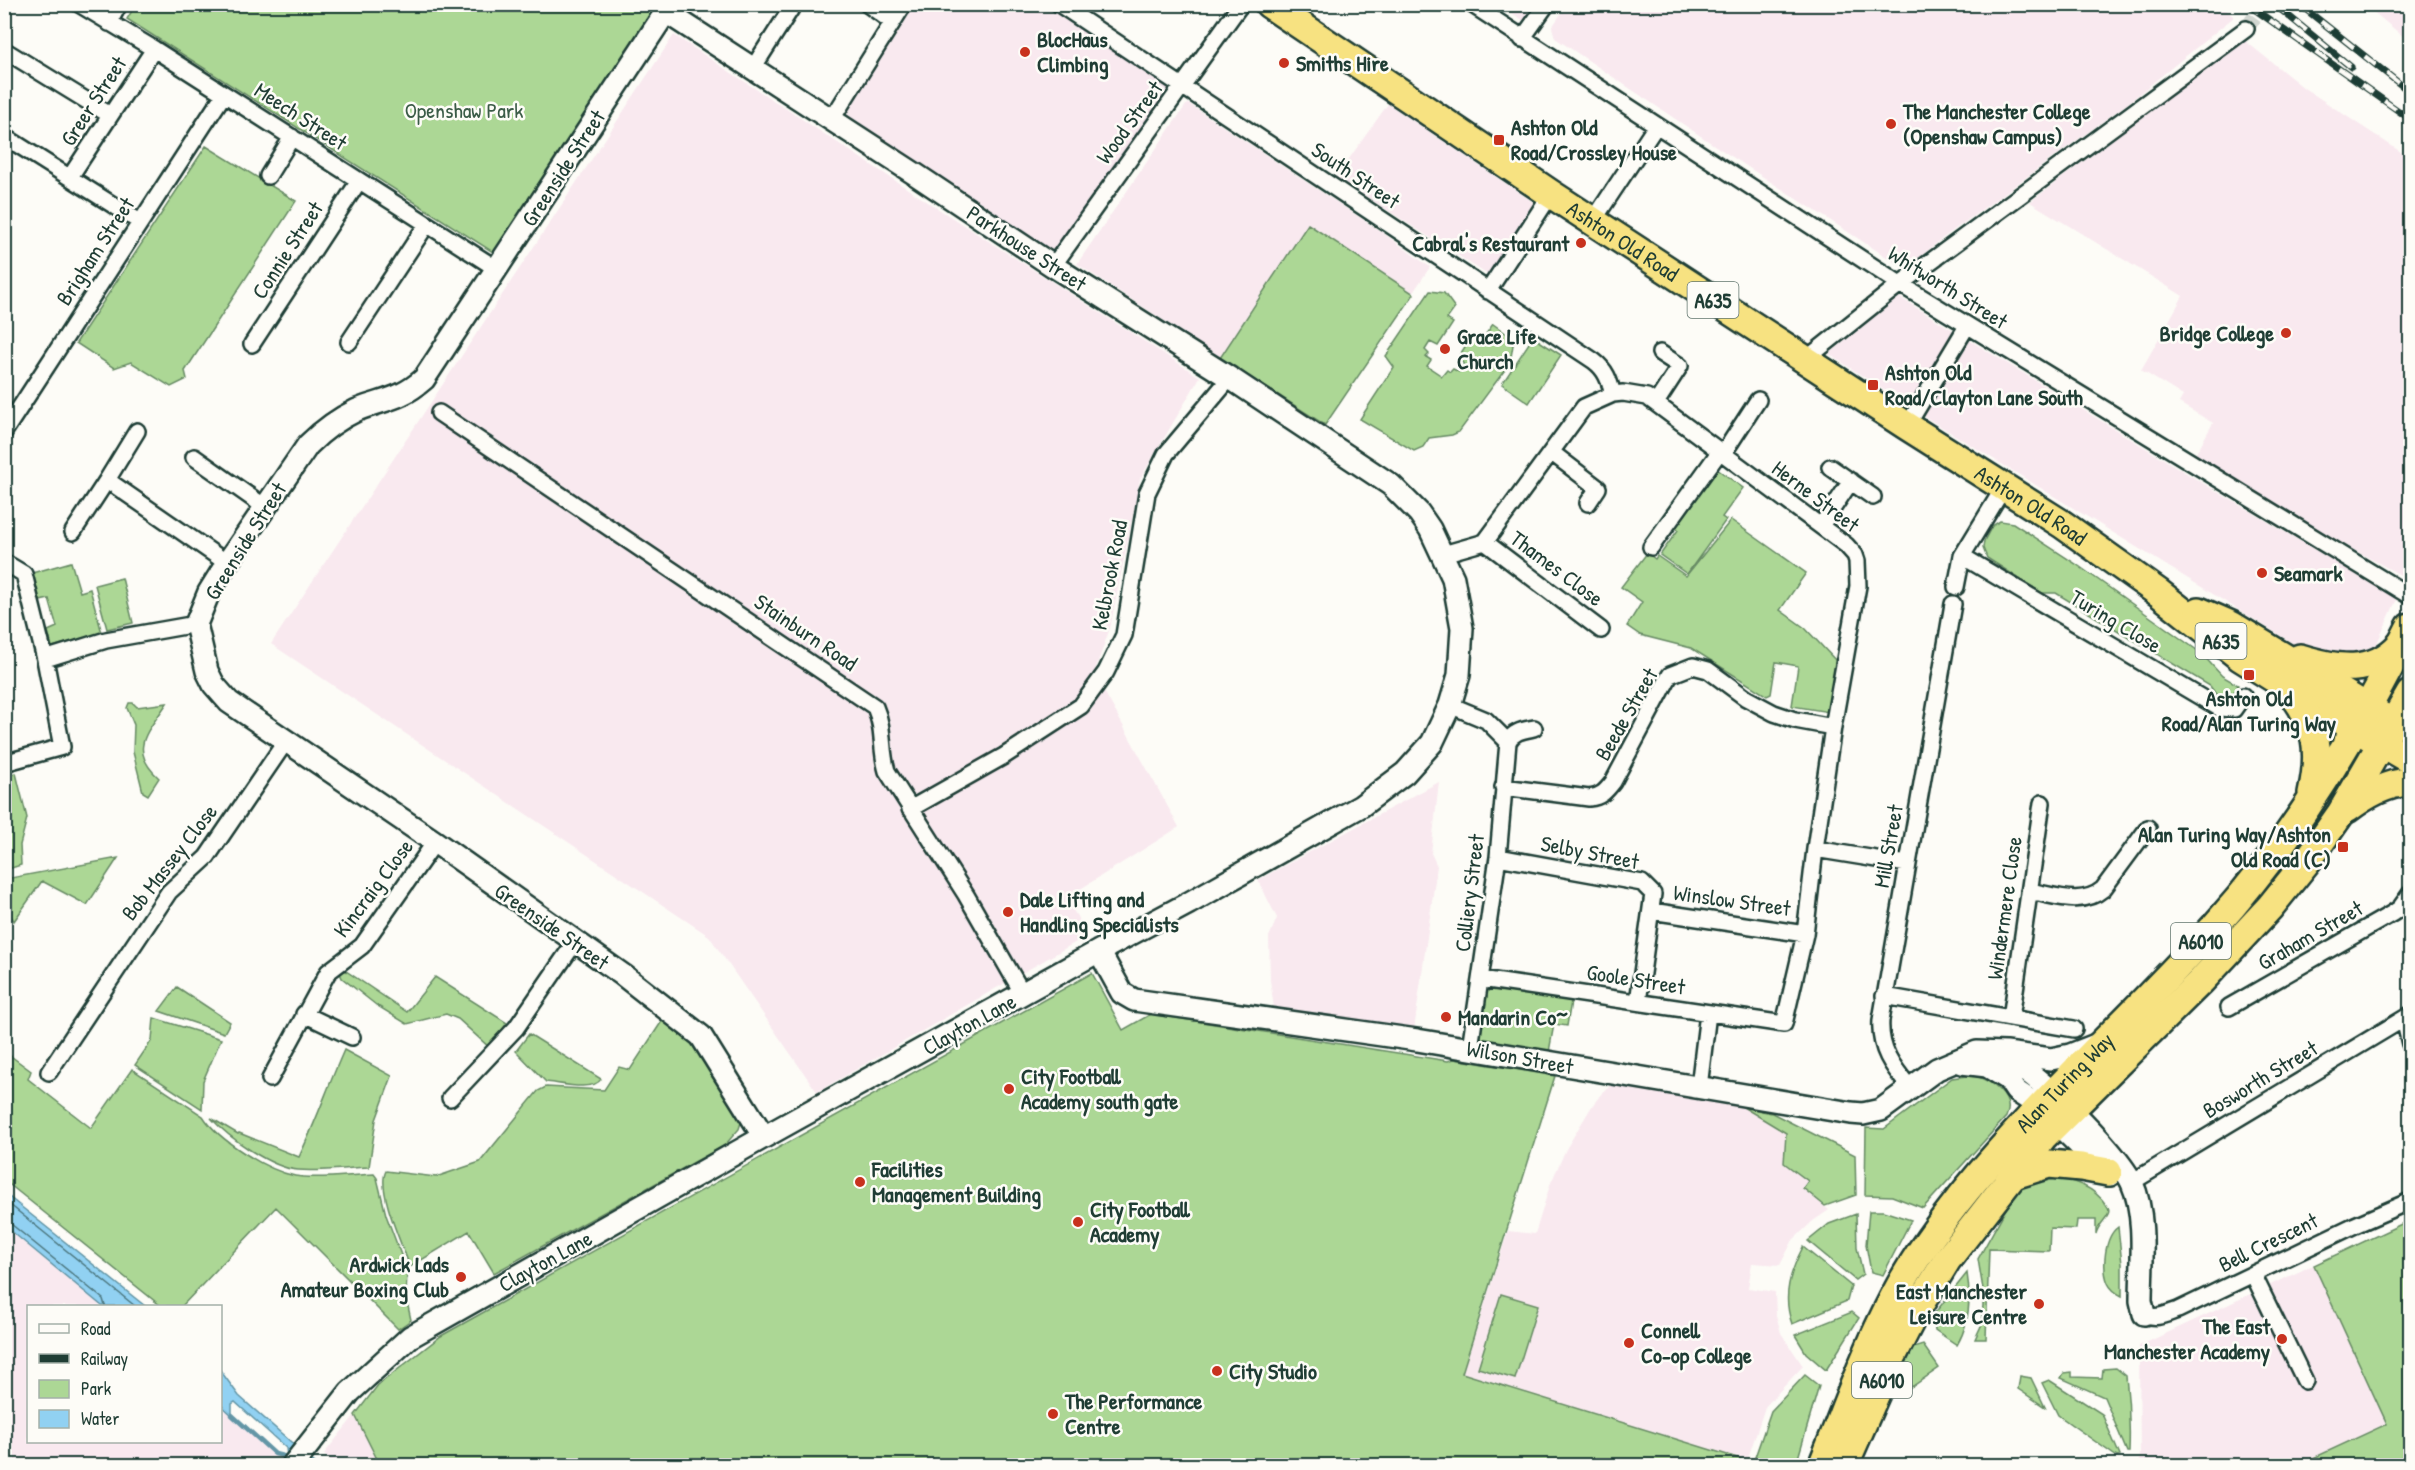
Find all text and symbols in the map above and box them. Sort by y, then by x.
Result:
place label: BlocHaus Climbing [1037,24,1109,80]
marker: BlocHaus Climbing [1018,45,1032,59]
place label: Smiths Hire [1296,48,1389,78]
street label: Greer Street [53,50,133,152]
marker: Smiths Hire [1277,56,1291,70]
street label: Wood Street [1089,74,1170,170]
street label: Meech Street [249,75,353,157]
park label: Openshaw Park [405,95,523,125]
place label: The Manchester College (Openshaw Campus) [1902,96,2091,152]
street label: Greenside Street [514,103,612,232]
place label: Ashton Old Road/Crossley House [1511,112,1677,168]
marker: The Manchester College (Openshaw Campus) [1884,117,1898,131]
marker: Ashton Old Road/Crossley House [1492,133,1506,147]
street label: South Street [1306,134,1407,216]
street label: Brigham Street [49,191,141,311]
street label: Ashton Old Road [1561,193,1685,289]
street label: Connie Street [244,195,330,305]
street label: Parkhouse Street [961,198,1093,298]
place label: Cabral's Restaurant [1412,228,1570,258]
marker: Cabral's Restaurant [1574,236,1588,250]
street label: Whitworth Street [1882,238,2014,336]
road number: A635 [1688,282,1738,318]
place label: Bridge College [2160,318,2274,349]
place label: Grace Life Church [1457,321,1537,376]
marker: Bridge College [2279,326,2293,340]
marker: Grace Life Church [1438,342,1452,356]
place label: Ashton Old Road/Clayton Lane South [1885,357,2084,413]
marker: Ashton Old Road/Clayton Lane South [1866,378,1880,392]
street label: Herne Street [1766,453,1866,539]
street label: Ashton Old Road [1969,458,2093,552]
street label: Greenside Street [197,476,293,606]
street label: Kelbrook Road [1084,517,1134,633]
street label: Thames Close [1504,523,1610,613]
place label: Seamark [2274,558,2344,588]
marker: Seamark [2255,566,2269,580]
street label: Turing Close [2065,582,2167,660]
street label: Stainburn Road [748,586,864,678]
road number: A635 [2196,623,2246,659]
street label: Beede Street [1587,662,1665,766]
marker: Ashton Old Road/Alan Turing Way [2242,668,2256,682]
place label: Ashton Old Road/Alan Turing Way [2162,683,2337,739]
street label: Bob Massey Close [114,797,224,926]
street label: Mill Street [1866,802,1910,890]
place label: Alan Turing Way/Ashton Old Road (C) [2138,819,2331,874]
street label: Selby Street [1538,828,1642,876]
street label: Colliery Street [1447,832,1491,953]
street label: Kincraig Close [326,833,420,943]
street label: Windermere Close [1979,834,2029,982]
marker: Alan Turing Way/Ashton Old Road (C) [2336,840,2350,854]
street label: Greenside Street [489,875,616,977]
street label: Winslow Street [1671,877,1793,923]
place label: Dale Lifting and Handling Specialists [1020,884,1179,940]
street label: Graham Street [2252,893,2368,977]
marker: Dale Lifting and Handling Specialists [1001,905,1015,919]
road number: A6010 [2171,923,2231,959]
street label: Goole Street [1585,956,1688,1002]
street label: Clayton Lane [917,986,1021,1062]
place label: Mandarin Co~ [1458,1002,1568,1032]
marker: Mandarin Co~ [1439,1010,1453,1024]
street label: Alan Turing Way [2009,1025,2120,1139]
street label: Wilson Street [1464,1033,1576,1081]
street label: Bosworth Street [2197,1033,2323,1125]
place label: City Football Academy south gate [1021,1061,1179,1117]
marker: City Football Academy south gate [1002,1082,1016,1096]
place label: Facilities Management Building [871,1154,1041,1210]
marker: Facilities Management Building [853,1175,867,1189]
place label: City Football Academy [1090,1194,1190,1250]
street label: Bell Crescent [2213,1205,2323,1279]
marker: City Football Academy [1071,1215,1085,1229]
street label: Clayton Lane [493,1223,597,1299]
place label: Ardwick Lads Amateur Boxing Club [281,1249,450,1305]
marker: Ardwick Lads Amateur Boxing Club [454,1270,468,1284]
place label: East Manchester Leisure Centre [1896,1276,2028,1331]
marker: East Manchester Leisure Centre [2032,1297,2046,1311]
legend [27,1305,222,1443]
place label: The East Manchester Academy [2104,1311,2271,1367]
place label: Connell Co-op College [1641,1315,1752,1371]
text: Road [81,1316,111,1341]
marker: The East Manchester Academy [2275,1332,2289,1346]
marker: Connell Co-op College [1622,1336,1636,1350]
text: Railway [81,1346,128,1371]
place label: City Studio [1229,1356,1317,1387]
road number: A6010 [1852,1362,1912,1398]
marker: City Studio [1210,1364,1224,1378]
text: Park [81,1376,112,1401]
place label: The Performance Centre [1064,1386,1202,1441]
text: Water [81,1406,119,1431]
marker: The Performance Centre [1046,1407,1060,1421]

